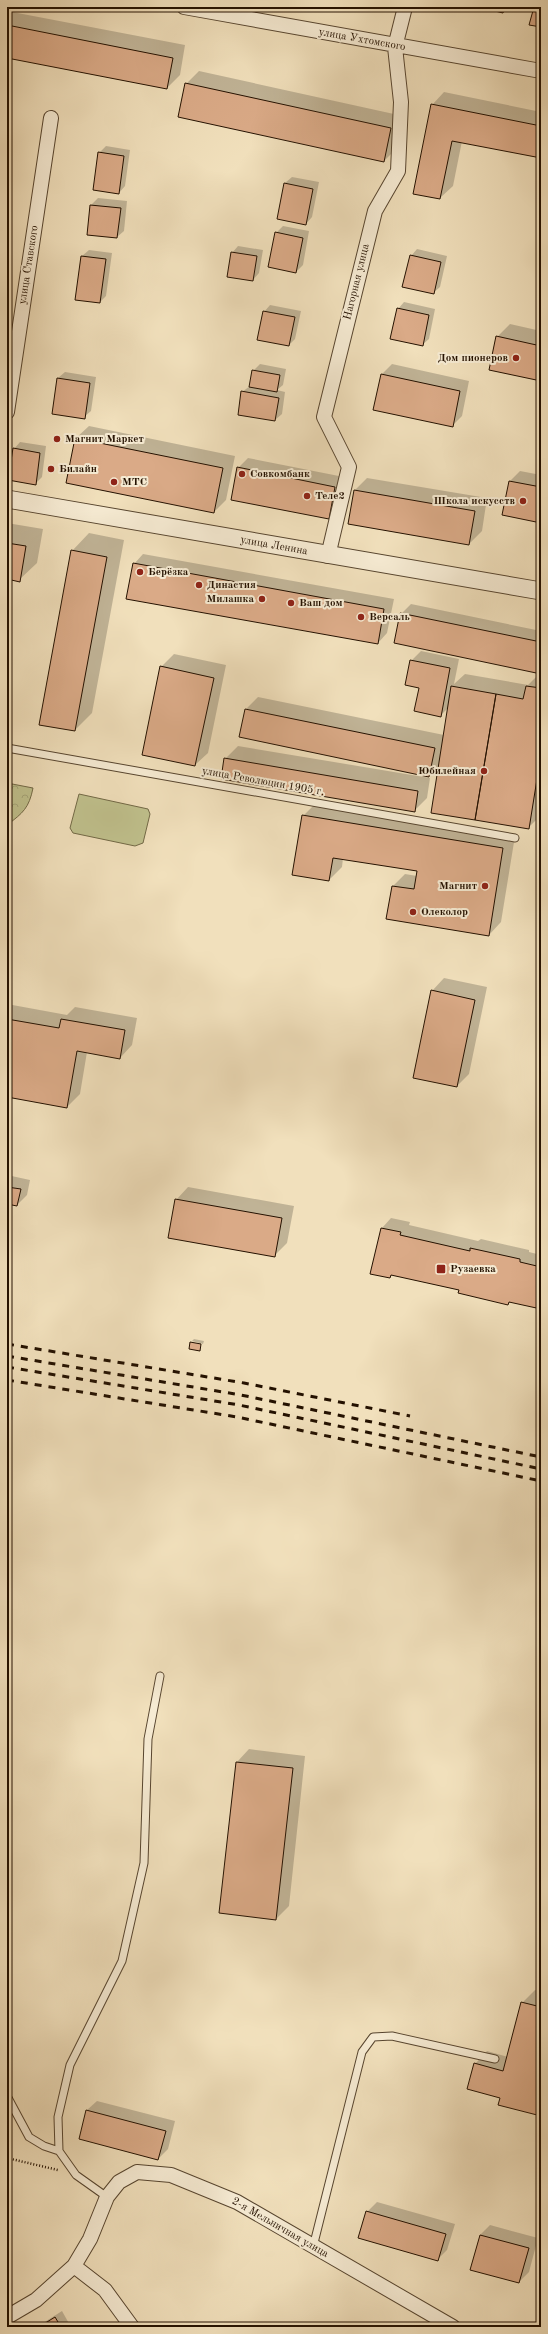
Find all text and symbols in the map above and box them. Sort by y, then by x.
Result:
street label: улица Ухтомского [318,27,406,53]
street label: улица Ставского [17,225,41,305]
street label: Нагорная улица [342,242,372,321]
place label: Дом пионеров [438,353,508,364]
marker: Дом пионеров [511,353,521,363]
marker: Магнит Маркет [52,434,62,444]
place label: Магнит Маркет [65,434,144,445]
marker: Билайн [46,464,56,474]
place label: Билайн [59,464,97,475]
marker: Совкомбанк [237,469,247,479]
place label: Совкомбанк [250,469,310,480]
marker: МТС [109,477,119,487]
place label: МТС [122,477,147,488]
marker: Теле2 [302,491,312,501]
place label: Теле2 [315,491,345,502]
place label: Школа искусств [433,496,515,507]
marker: Школа искусств [518,496,528,506]
street label: улица Ленина [239,535,309,557]
marker: Берёзка [135,567,145,577]
place label: Берёзка [148,567,189,578]
marker: Династия [194,580,204,590]
place label: Династия [207,580,256,591]
place label: Милашка [206,594,254,605]
marker: Милашка [257,594,267,604]
marker: Ваш дом [286,598,296,608]
place label: Ваш дом [299,598,343,609]
marker: Версаль [356,612,366,622]
place label: Версаль [369,612,410,623]
street label: улица Революции 1905 г. [201,766,325,798]
place label: Юбилейная [418,766,476,777]
marker: Юбилейная [479,766,489,776]
place label: Магнит [439,881,477,892]
marker: Магнит [480,881,490,891]
marker: Олеколор [408,907,418,917]
place label: Олеколор [421,907,468,918]
marker: Рузаевка [435,1263,447,1275]
place label: Рузаевка [450,1264,496,1275]
street label: 2-я Мельничная улица [230,2196,331,2260]

